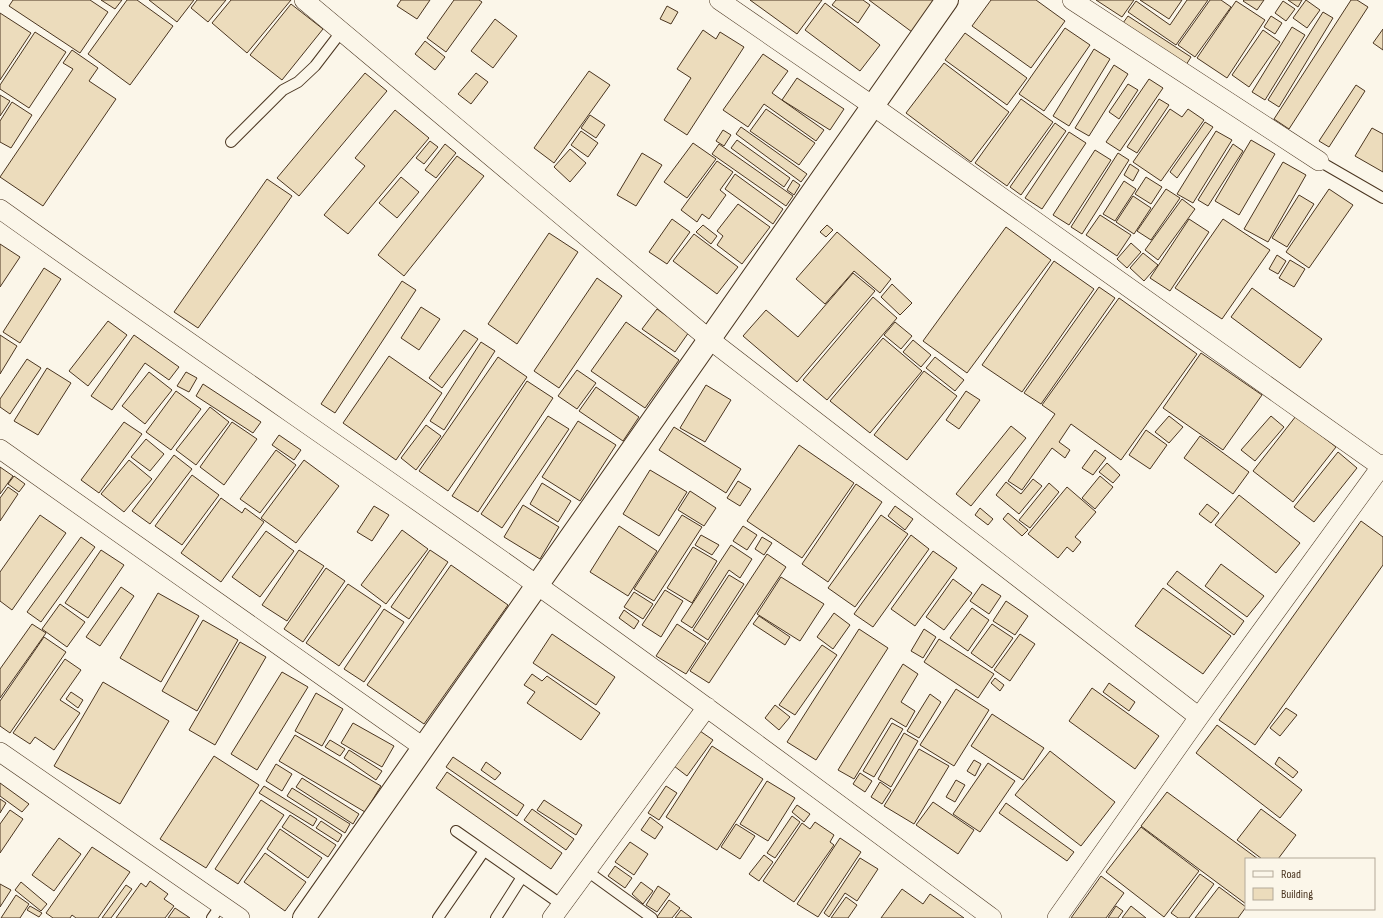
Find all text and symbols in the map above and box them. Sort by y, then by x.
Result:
legend [1245,858,1375,910]
text: Road [1281,867,1301,882]
text: Building [1281,887,1313,902]

